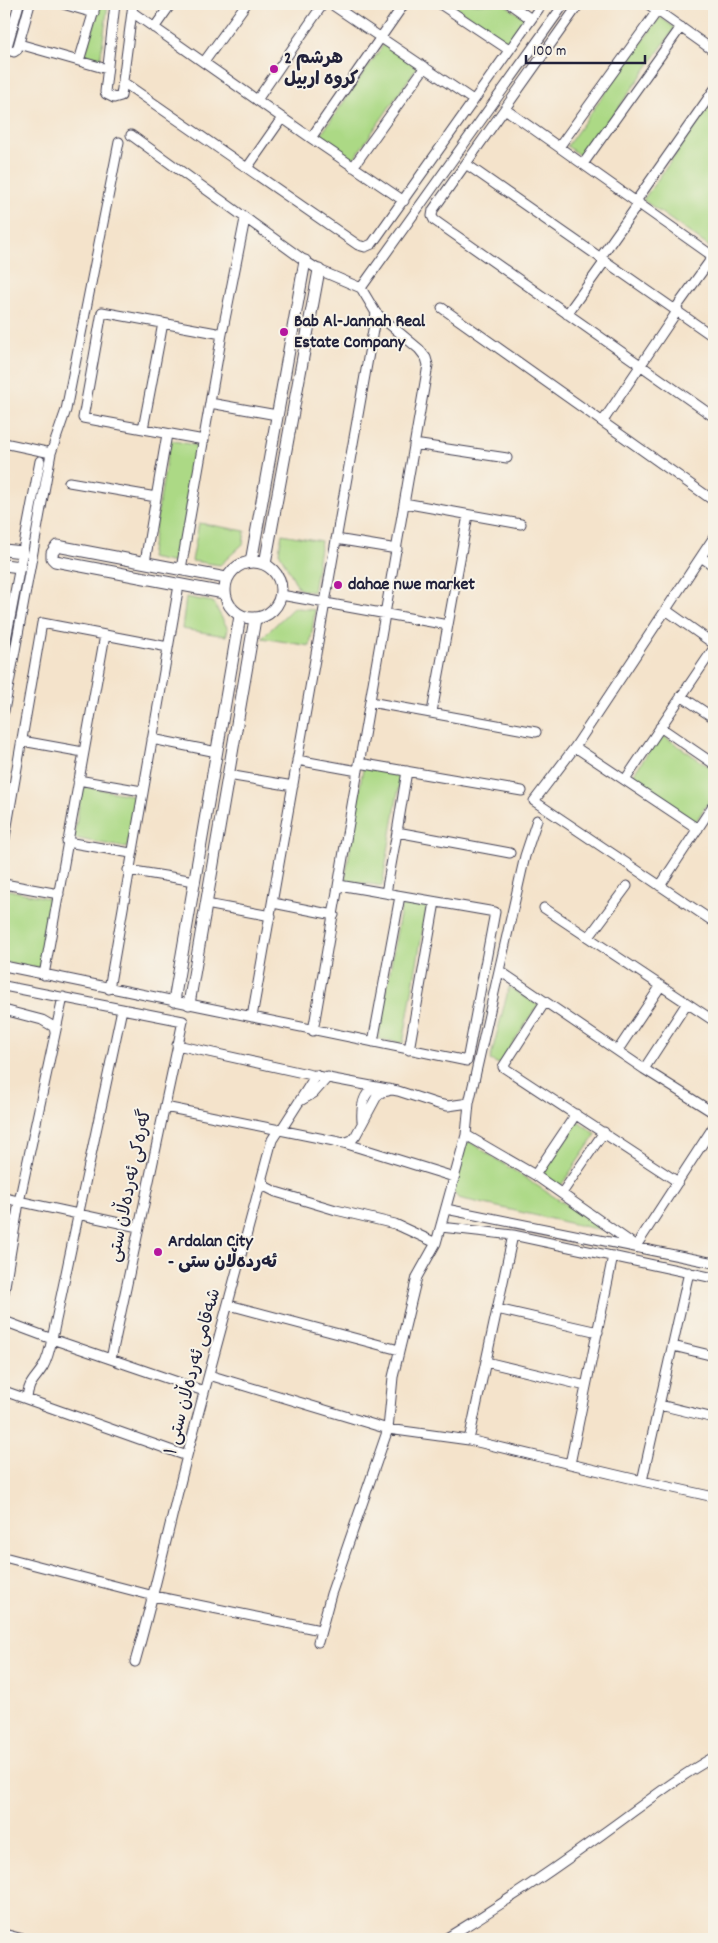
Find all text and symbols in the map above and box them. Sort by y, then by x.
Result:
scale bar [526,32,644,64]
text: 100 m [533,41,566,63]
place label: هرشم 2 كروه اربيل [284,47,358,93]
marker: هرشم 2 كروه اربيل [268,63,280,75]
place label: Bab Al-Jannah Real Estate Company [294,310,426,356]
marker: Bab Al-Jannah Real Estate Company [278,326,290,338]
place label: dahae nwe market [348,573,475,598]
marker: dahae nwe market [332,579,344,591]
street label: گەرەکی ئەردەڵان ستی [100,1107,159,1265]
place label: Ardalan City - ئەردەڵان ستی [168,1230,277,1276]
marker: Ardalan City - ئەردەڵان ستی [152,1246,164,1258]
street label: شەقامی ئەردەڵان ستی ١ [157,1285,228,1458]

